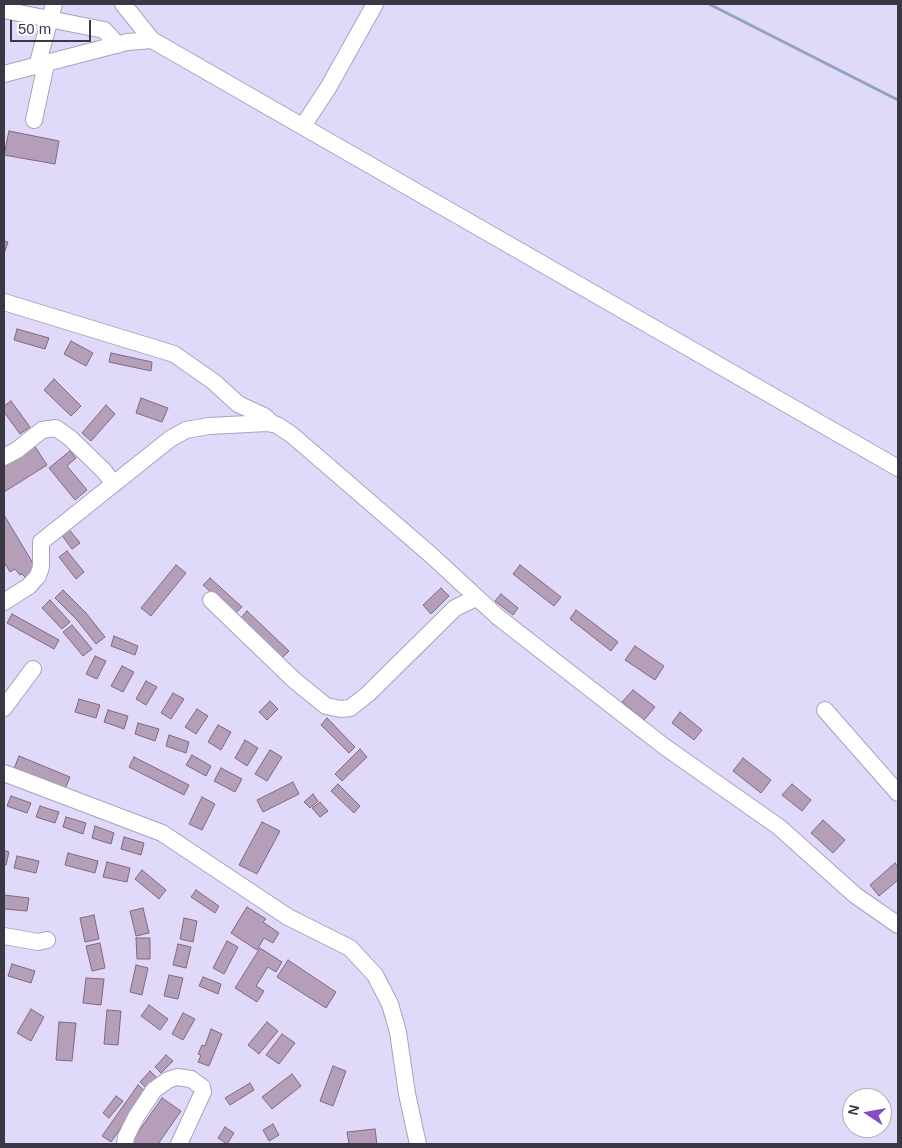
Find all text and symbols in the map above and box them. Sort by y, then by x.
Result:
scale bar [12,10,94,42]
text: 50 m [18,20,51,37]
north arrow [842,1088,892,1138]
text: N [844,1103,862,1117]

